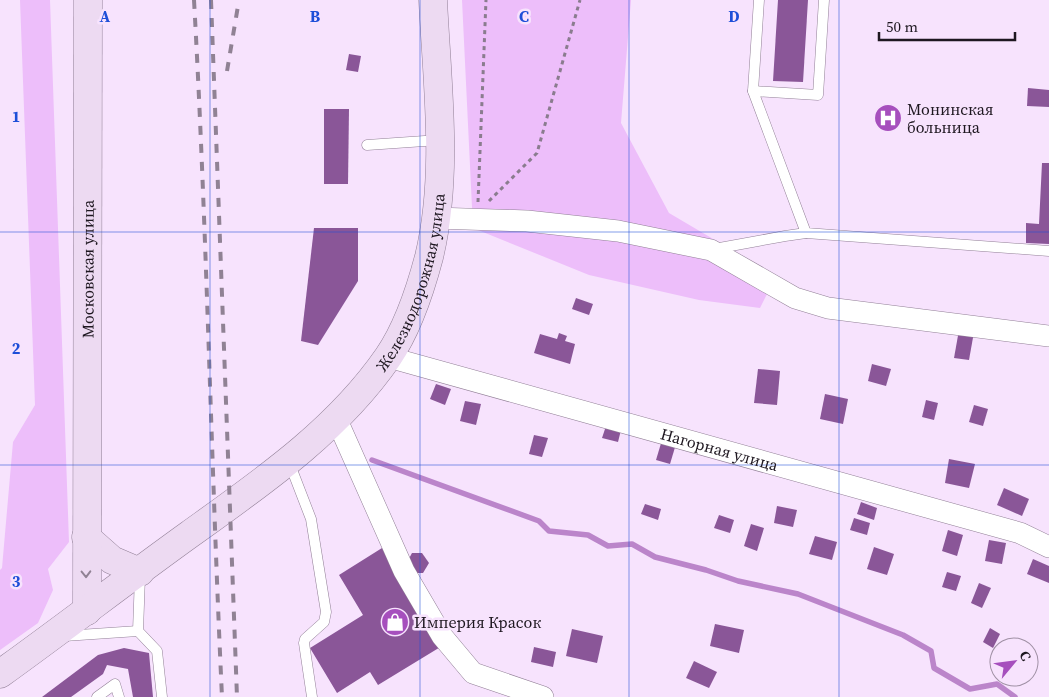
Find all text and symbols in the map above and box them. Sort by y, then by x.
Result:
text: A [100,5,111,27]
text: B [310,5,321,27]
text: C [519,5,529,27]
text: D [728,5,740,27]
scale bar [879,10,1015,42]
text: 50 m [886,16,918,37]
place label: Монинская больница [907,98,993,138]
hospital icon: Монинская больница [873,103,903,133]
text: 1 [12,105,20,127]
street label: Железнодорожная улица [370,192,450,376]
street label: Московская улица [76,199,99,338]
text: 2 [12,337,21,359]
street label: Нагорная улица [658,422,781,476]
text: 3 [12,570,21,592]
one-way arrow [81,570,91,578]
shop icon: Империя Красок [380,607,410,637]
place label: Империя Красок [414,611,541,633]
north arrow [989,637,1039,687]
text: С [1015,647,1036,665]

